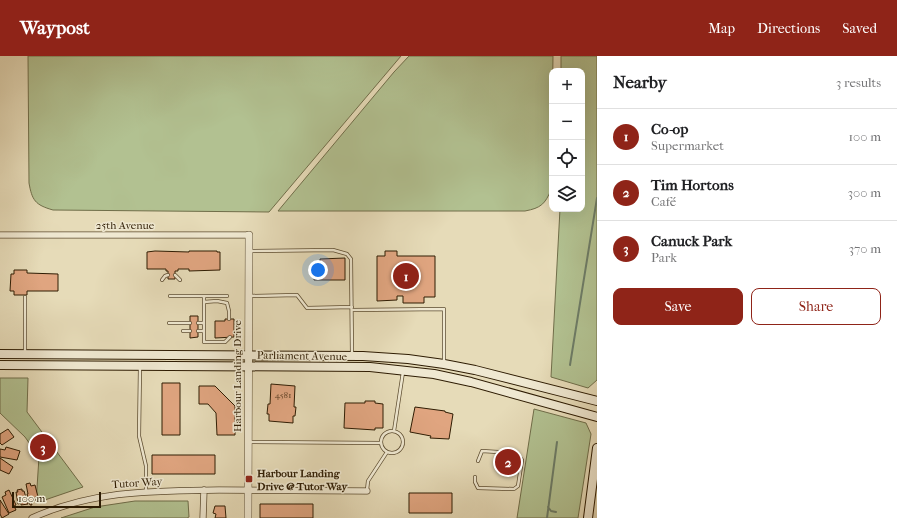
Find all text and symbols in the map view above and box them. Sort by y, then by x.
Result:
text: Waypost [20,17,90,39]
text: Map [708,20,735,37]
text: Directions [757,20,820,37]
text: Saved [842,20,877,37]
map controls [549,68,585,212]
button: + [549,68,585,104]
text: Nearby [613,72,667,92]
text: 3 results [836,75,881,90]
button: − [549,104,585,140]
text: Co-op [651,120,688,138]
text: 1 [624,129,628,144]
text: 100 m [848,129,881,144]
text: Supermarket [651,138,724,153]
button: locate [549,140,585,176]
button: layers [549,176,585,212]
text: Tim Hortons [651,176,734,194]
text: 2 [623,185,629,200]
text: 300 m [848,185,881,200]
text: Café [651,194,676,209]
street label: 25th Avenue [96,219,155,232]
text: Canuck Park [651,232,732,250]
text: 3 [623,241,629,256]
text: 370 m [849,241,881,256]
text: Park [651,250,677,265]
your location [308,260,328,280]
pin: 1 [393,261,419,291]
button: Save [613,288,743,325]
button: Share [751,288,881,325]
street label: Harbour Landing Drive [231,320,244,432]
street label: Parliament Avenue [257,349,348,363]
house number: 4581 [275,390,291,400]
pin: 3 [30,432,56,462]
pin: 2 [495,447,521,477]
place label: Harbour Landing Drive @ Tutor Way [256,467,349,493]
marker: Harbour Landing Drive @ Tutor Way [244,474,254,484]
street label: Tutor Way [111,475,164,491]
scale bar [12,490,101,509]
text: 100 m [18,492,46,505]

